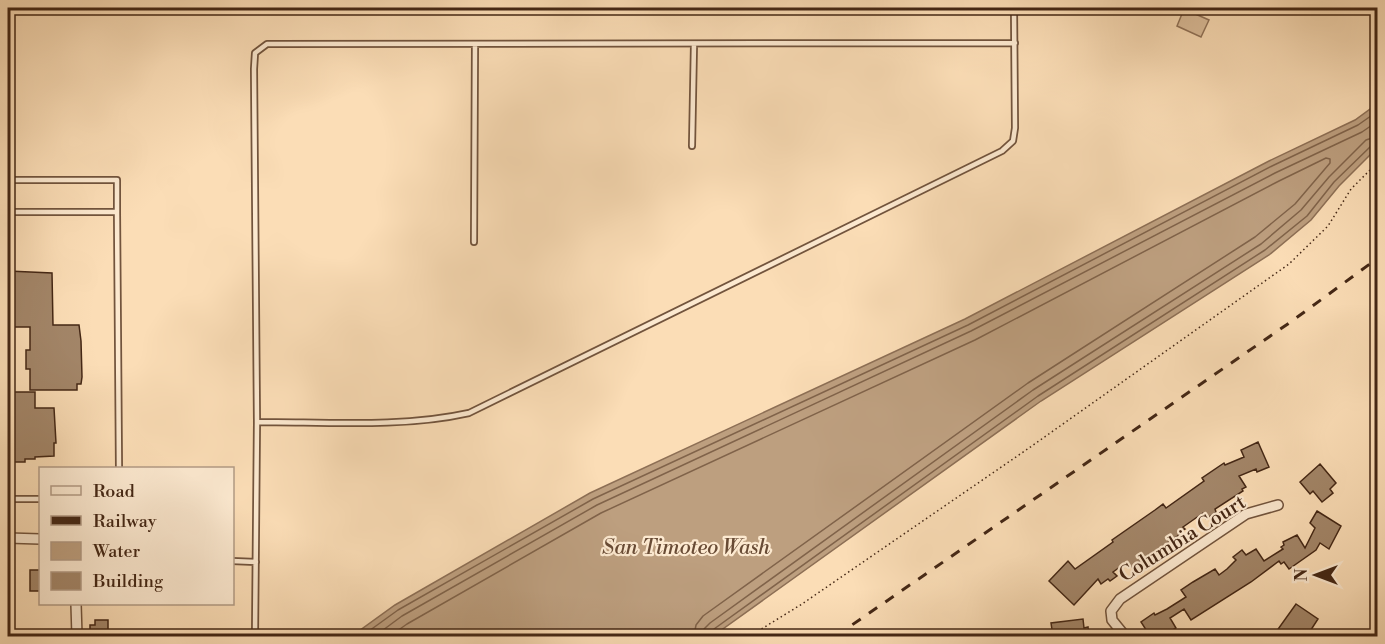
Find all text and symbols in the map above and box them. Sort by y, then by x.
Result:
legend [39,467,234,605]
text: Road [93,480,136,503]
street label: Columbia Court [1115,490,1251,588]
text: Railway [93,510,157,533]
water label: San Timoteo Wash [602,535,770,561]
text: Water [92,540,141,563]
north arrow [1286,545,1346,605]
text: N [1292,568,1312,581]
text: Building [92,570,164,593]

